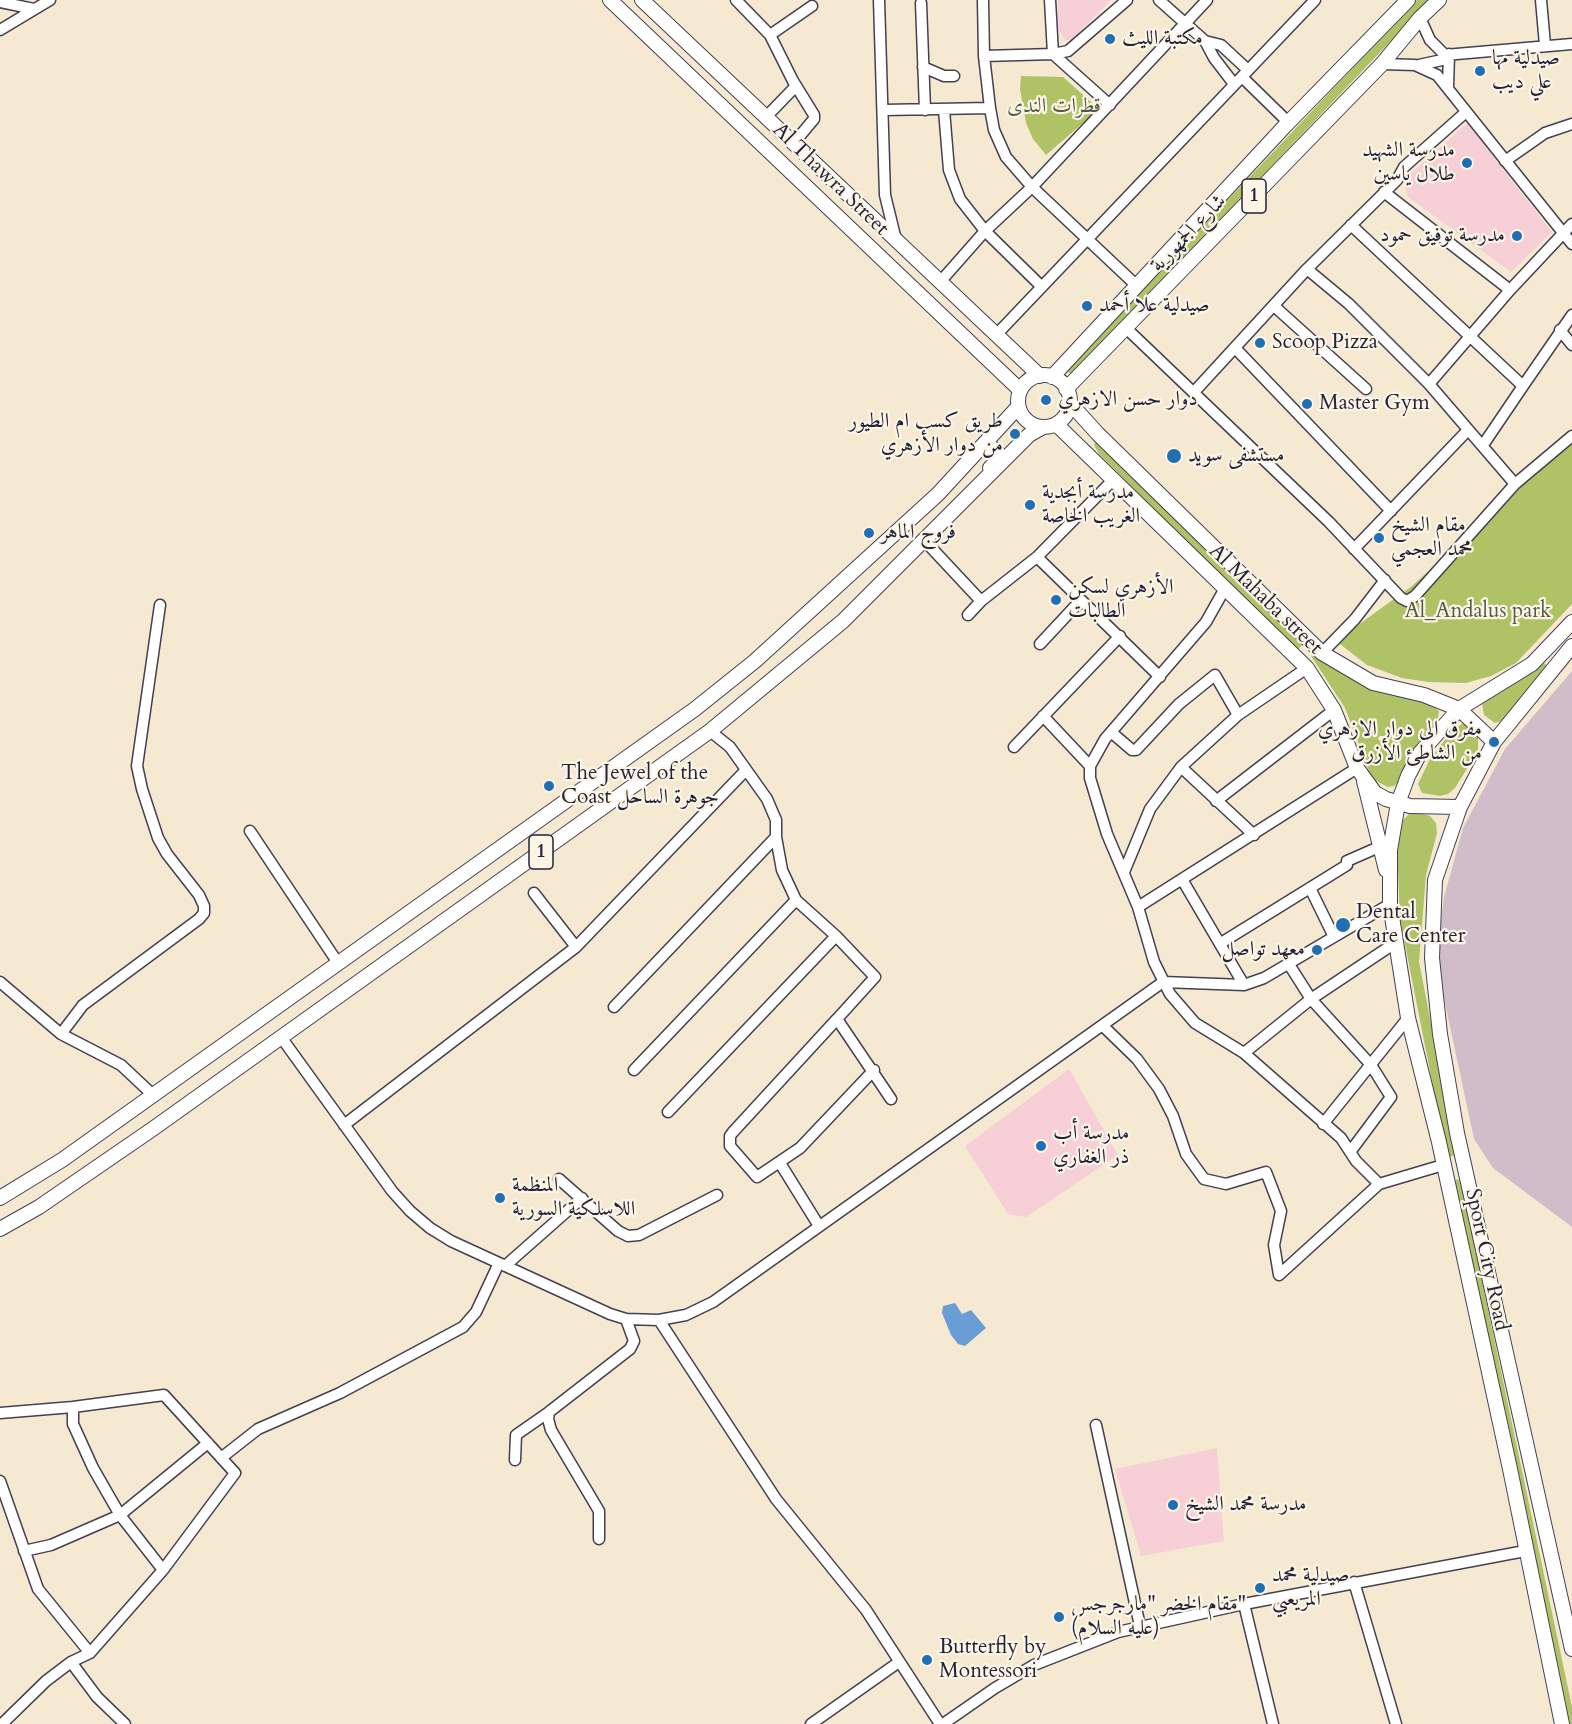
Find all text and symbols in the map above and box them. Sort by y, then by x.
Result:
place label: مكتبة الليث [1122,26,1203,52]
marker: مكتبة الليث [1103,32,1117,46]
place label: صيدلية مها علي ديب [1492,46,1560,96]
marker: صيدلية مها علي ديب [1473,64,1487,78]
park label: قطرات الندى [1007,94,1101,120]
street label: Al Thawra Street [767,118,893,242]
place label: مدرسة الشهيد طلال ياسين [1362,138,1455,188]
marker: مدرسة الشهيد طلال ياسين [1460,156,1474,170]
road number: 1 [1242,179,1266,213]
street label: شارع الجمهورية [1146,190,1232,278]
place label: مدرسة توفيق حمود [1380,223,1505,249]
marker: مدرسة توفيق حمود [1510,229,1524,243]
place label: صيدلية علا أحمد [1099,293,1210,319]
marker: صيدلية علا أحمد [1080,299,1094,313]
place label: Scoop Pizza [1272,330,1378,356]
marker: Scoop Pizza [1253,336,1267,350]
place label: دوار حسن الازهري [1058,387,1198,413]
place label: Master Gym [1319,391,1430,417]
marker: دوار حسن الازهري [1039,393,1053,407]
marker: Master Gym [1300,397,1314,411]
place label: طريق كسب ام الطيور من دوار الأزهري [849,409,1003,459]
marker: طريق كسب ام الطيور من دوار الأزهري [1008,427,1022,441]
place label: مستشفى سويد [1188,443,1284,469]
marker: مستشفى سويد [1165,447,1183,465]
place label: مدرسة أبجدية الغريب الخاصة [1042,480,1140,530]
marker: مدرسة أبجدية الغريب الخاصة [1023,498,1037,512]
place label: مقام الشيخ محمد العجمي [1391,513,1473,563]
place label: فروج الماهر [881,520,956,546]
marker: فروج الماهر [862,526,876,540]
marker: مقام الشيخ محمد العجمي [1372,531,1386,545]
street label: Al Mahaba street [1203,539,1327,661]
place label: الأزهري لسكن الطالبات [1068,575,1174,625]
marker: الأزهري لسكن الطالبات [1049,593,1063,607]
park label: Al_Andalus park [1405,599,1551,625]
place label: مفرق الى دوار الازهري من الشاطئ الأزرق [1318,717,1482,767]
marker: مفرق الى دوار الازهري من الشاطئ الأزرق [1487,735,1501,749]
place label: The Jewel of the Coast جوهرة الساحل [561,761,719,811]
marker: The Jewel of the Coast جوهرة الساحل [542,779,556,793]
road number: 1 [529,835,553,869]
place label: Dental Care Center [1356,900,1465,950]
marker: Dental Care Center [1334,916,1352,934]
place label: معهد تواصل [1221,937,1305,963]
marker: معهد تواصل [1310,943,1324,957]
place label: مدرسة أب ذر الغفاري [1053,1121,1130,1171]
marker: مدرسة أب ذر الغفاري [1034,1139,1048,1153]
place label: المنظمة اللاسلكية السورية [512,1173,635,1223]
street label: Sport City Road [1459,1187,1513,1333]
marker: المنظمة اللاسلكية السورية [493,1191,507,1205]
place label: مدرسة محمد الشيخ [1185,1492,1307,1518]
marker: مدرسة محمد الشيخ [1166,1498,1180,1512]
place label: صيدلية محمد المريعبي [1272,1563,1349,1613]
marker: صيدلية محمد المريعبي [1253,1581,1267,1595]
place label: مقام الخضر "مارجرجس" (عليه السلام) [1071,1592,1246,1642]
marker: مقام الخضر "مارجرجس" (عليه السلام) [1052,1610,1066,1624]
place label: Butterfly by Montessori [939,1635,1046,1685]
marker: Butterfly by Montessori [920,1653,934,1667]

